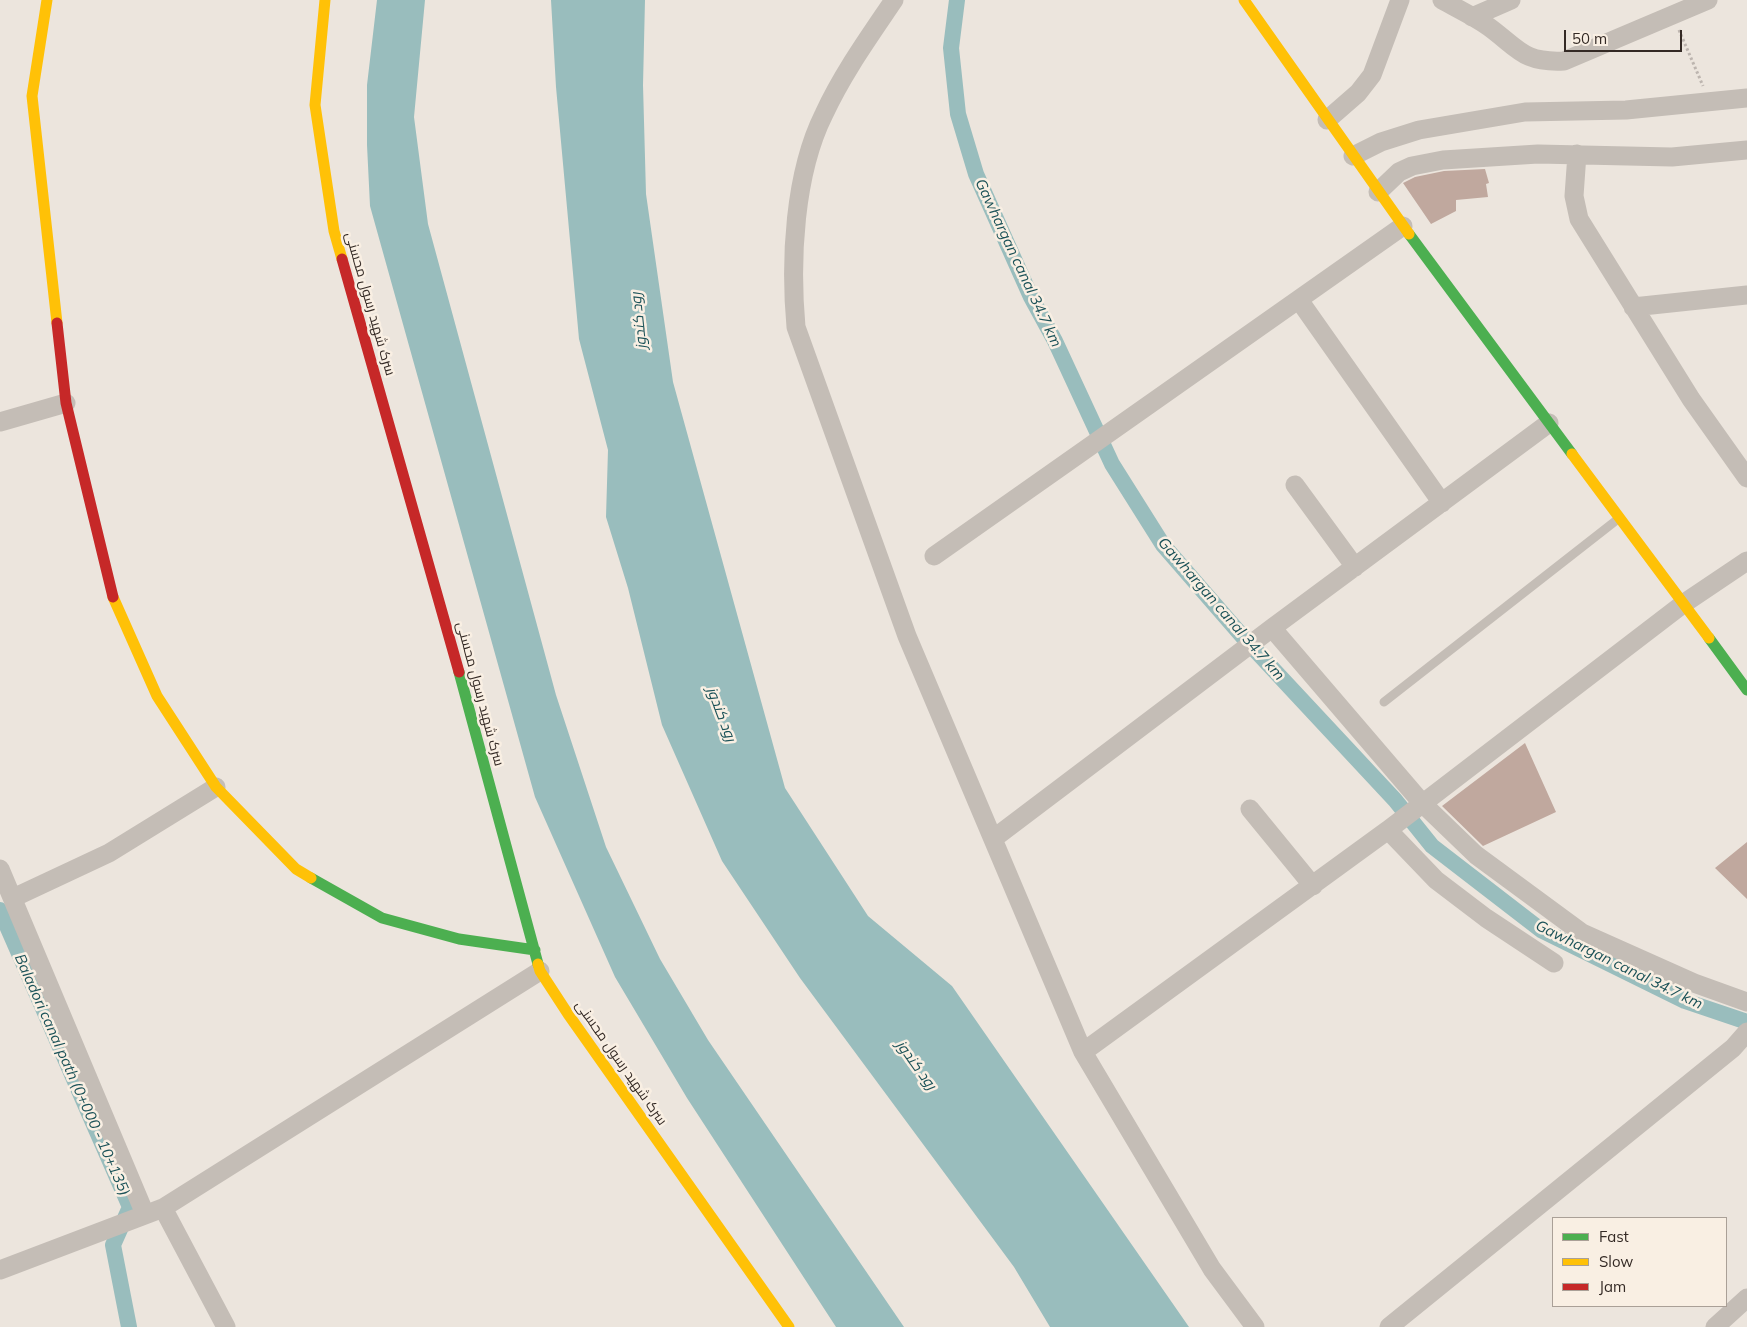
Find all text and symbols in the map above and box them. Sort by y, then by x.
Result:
scale bar [1567,20,1684,52]
text: 50 m [1572,29,1607,48]
water label: Gawhargan canal 34.7 km [971,176,1065,350]
street label: سرک شهید رسول محسنی [341,230,399,378]
water label: رود کندوز [627,292,651,350]
water label: Gawhargan canal 34.7 km [1154,534,1288,684]
street label: سرک شهید رسول محسنی [453,620,507,768]
water label: رود کندوز [702,684,740,744]
water label: Gawhargan canal 34.7 km [1533,917,1705,1013]
water label: Baladori canal path (0+000 - 10+135) [10,951,134,1199]
street label: سرک شهید رسول محسنی [572,997,670,1129]
water label: رود کندوز [892,1037,940,1093]
legend [1552,1217,1727,1307]
text: Fast [1599,1227,1629,1246]
text: Slow [1599,1252,1633,1271]
text: Jam [1599,1277,1626,1296]

